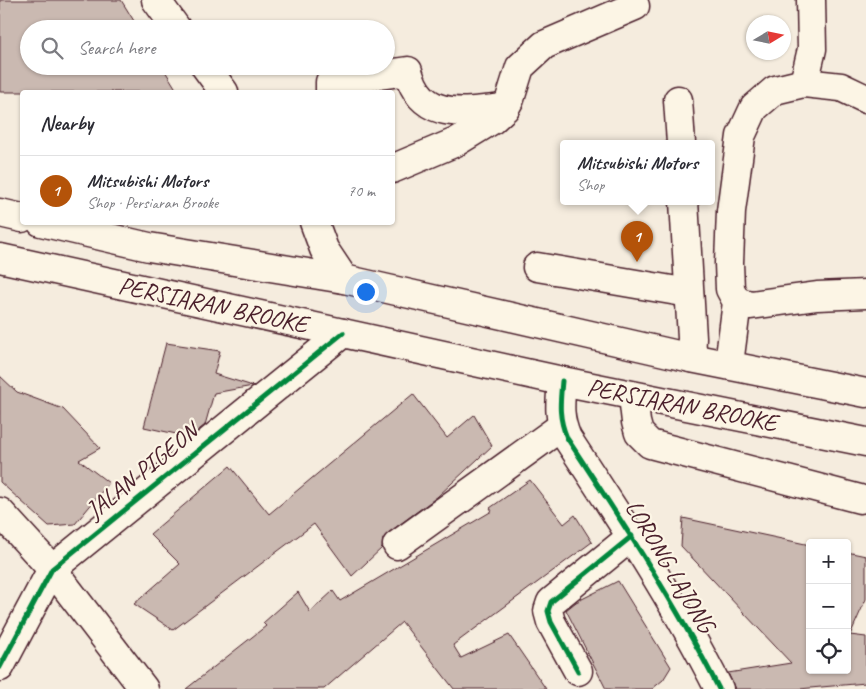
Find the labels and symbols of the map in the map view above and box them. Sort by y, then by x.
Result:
north arrow [746,15,791,60]
pin: 1 [621,221,653,262]
street label: PERSIARAN BROOKE [115,269,313,341]
your location [353,279,379,305]
street label: PERSIARAN BROOKE [584,371,782,440]
street label: JALAN PIGEON [78,413,208,527]
street label: LORONG LAJONG [618,494,723,640]

